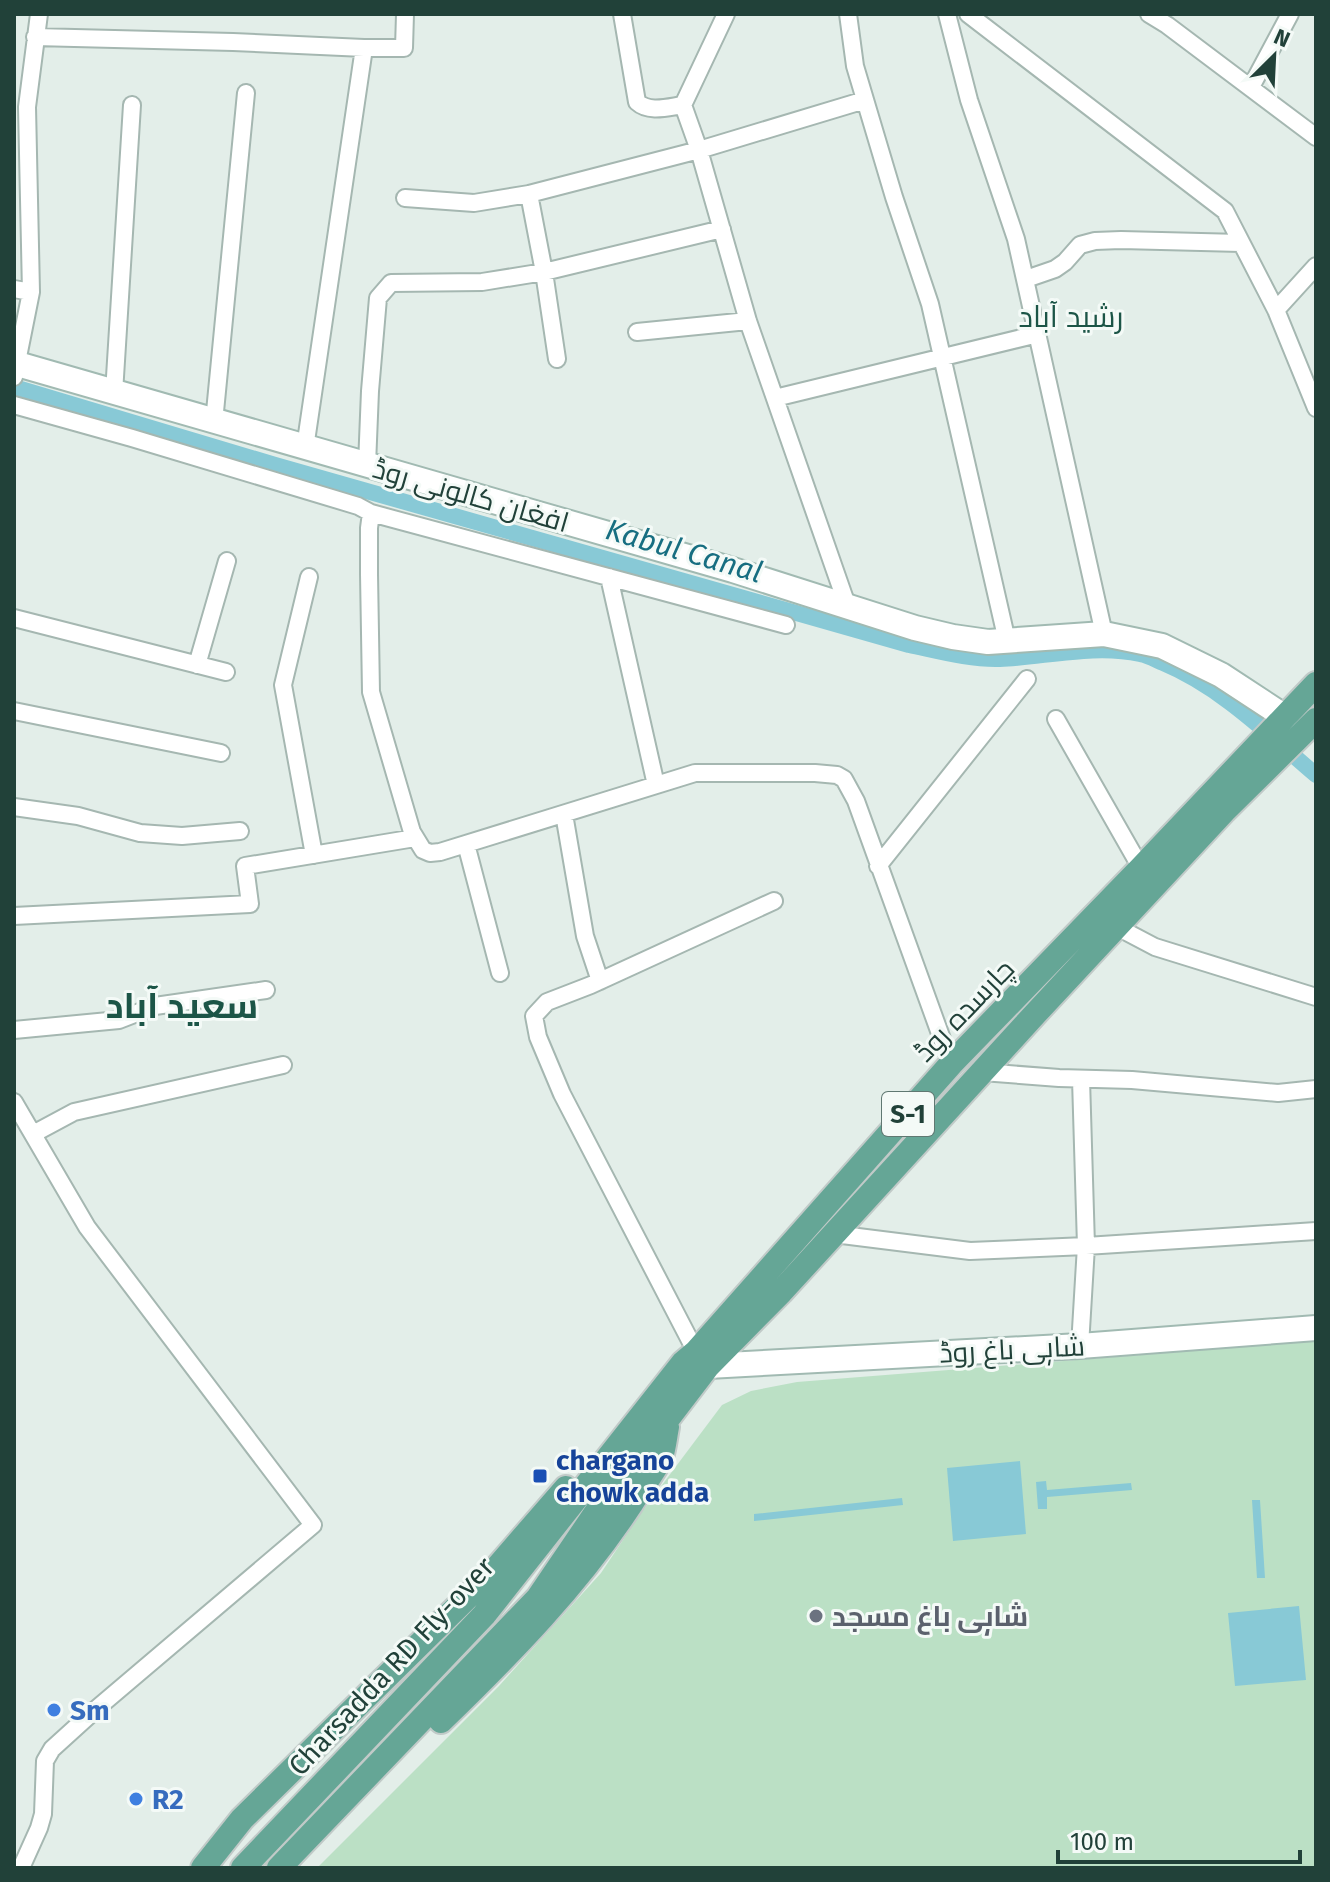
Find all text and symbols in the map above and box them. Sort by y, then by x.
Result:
north arrow [1234,16,1314,96]
text: N [1270,23,1294,53]
district label: رشید آباد [1019,299,1123,335]
street label: افغان کالونی روڈ [369,452,573,539]
water label: Kabul Canal [601,511,767,591]
street label: چارسدہ روڈ [908,952,1023,1070]
district label: سعید آباد [106,984,258,1028]
road number: S-1 [882,1092,934,1136]
street label: شاہی باغ روڈ [938,1329,1086,1372]
place label: chargano chowk adda [556,1444,709,1509]
marker: chargano chowk adda [531,1467,549,1485]
street label: Charsadda RD Fly-over [282,1550,501,1782]
place label: شاہی باغ مسجد [832,1600,1028,1636]
marker: شاہی باغ مسجد [807,1607,825,1625]
place label: Sm [70,1694,110,1727]
marker: Sm [45,1701,63,1719]
place label: R2 [152,1783,184,1816]
marker: R2 [127,1790,145,1808]
scale bar [1058,1814,1300,1864]
text: 100 m [1070,1828,1134,1856]

